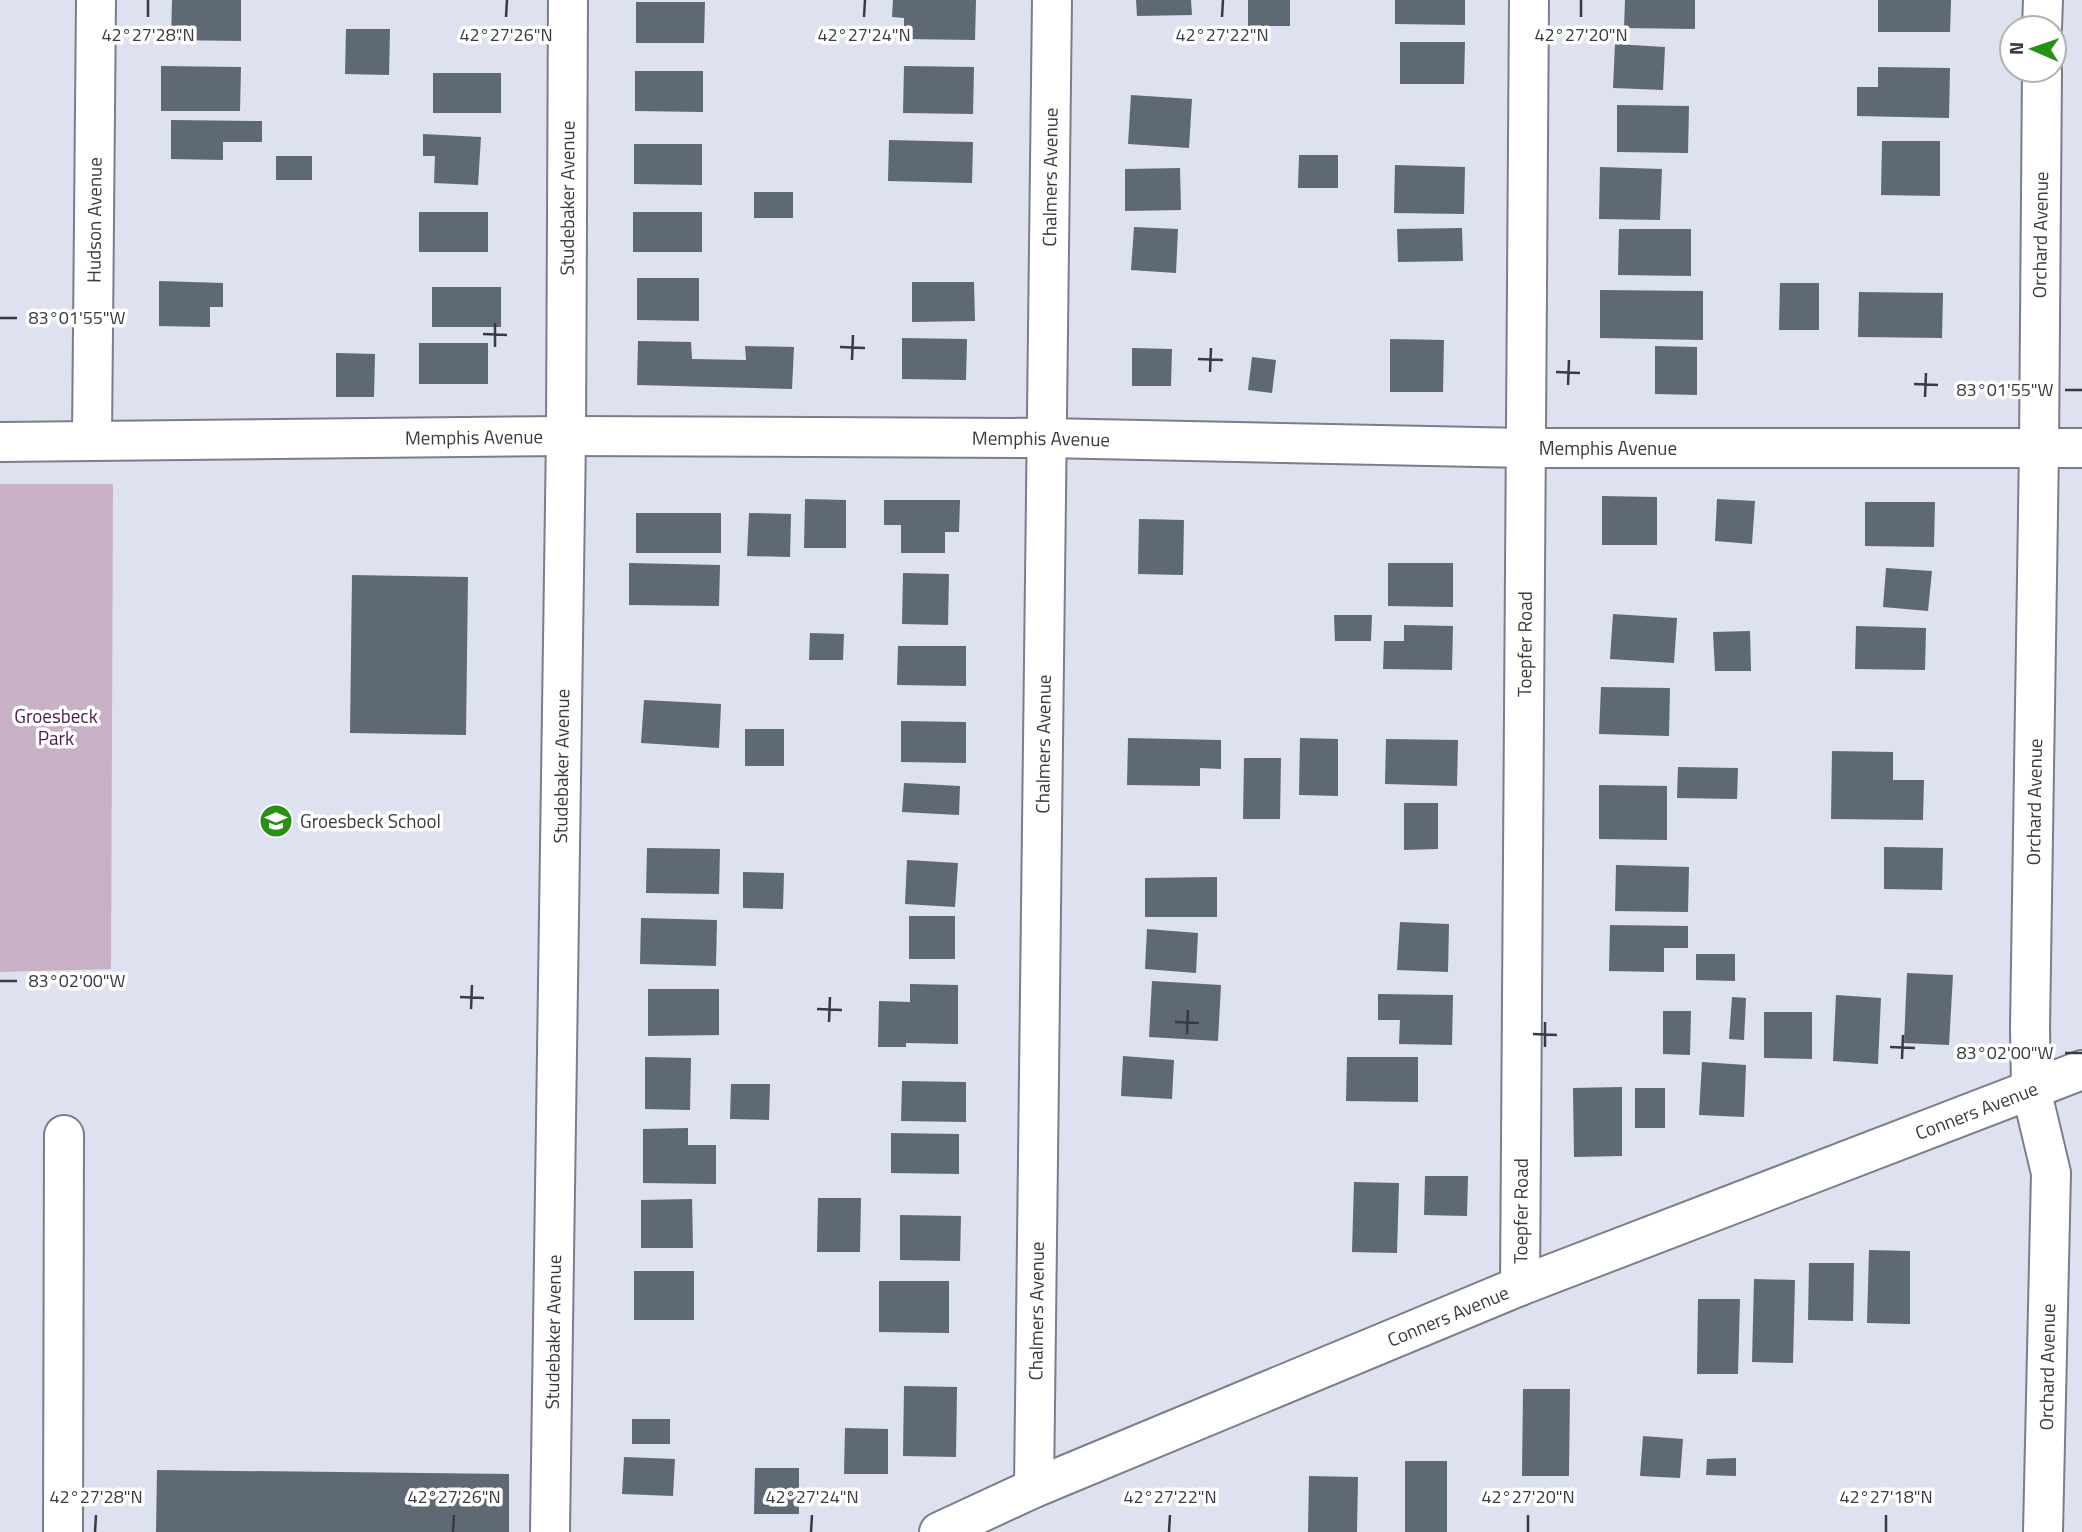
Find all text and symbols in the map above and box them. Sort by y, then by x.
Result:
north arrow [1998,14,2068,84]
text: 42°27'28"N [101,21,195,48]
text: 42°27'26"N [459,21,553,48]
text: 42°27'24"N [817,21,911,48]
text: 42°27'22"N [1175,21,1269,48]
text: 42°27'20"N [1534,21,1628,48]
text: N [2001,41,2030,55]
street label: Chalmers Avenue [1034,107,1065,247]
street label: Studebaker Avenue [552,121,581,276]
street label: Hudson Avenue [78,157,109,283]
street label: Orchard Avenue [2024,171,2055,299]
text: 83°01'55"W [29,304,126,331]
text: 83°01'55"W [1957,376,2054,403]
street label: Memphis Avenue [405,421,543,452]
street label: Memphis Avenue [972,423,1110,453]
street label: Memphis Avenue [1539,433,1677,462]
street label: Toepfer Road [1509,591,1539,697]
street label: Chalmers Avenue [1027,674,1058,814]
street label: Studebaker Avenue [545,688,576,844]
park label: Groesbeck Park [14,701,98,752]
street label: Orchard Avenue [2018,738,2049,866]
school or university icon: Groesbeck School [257,802,295,840]
place label: Groesbeck School [300,806,441,835]
text: 83°02'00"W [29,967,126,994]
text: 83°02'00"W [1957,1039,2054,1066]
street label: Conners Avenue [1911,1073,2042,1147]
street label: Toepfer Road [1505,1158,1535,1264]
street label: Chalmers Avenue [1020,1241,1051,1381]
street label: Studebaker Avenue [537,1254,568,1410]
street label: Conners Avenue [1383,1277,1513,1354]
street label: Orchard Avenue [2031,1303,2062,1431]
text: 42°27'28"N [49,1483,143,1510]
text: 42°27'26"N [407,1483,501,1510]
text: 42°27'24"N [765,1483,859,1510]
text: 42°27'22"N [1123,1483,1217,1510]
text: 42°27'20"N [1481,1483,1575,1510]
text: 42°27'18"N [1839,1483,1933,1510]

